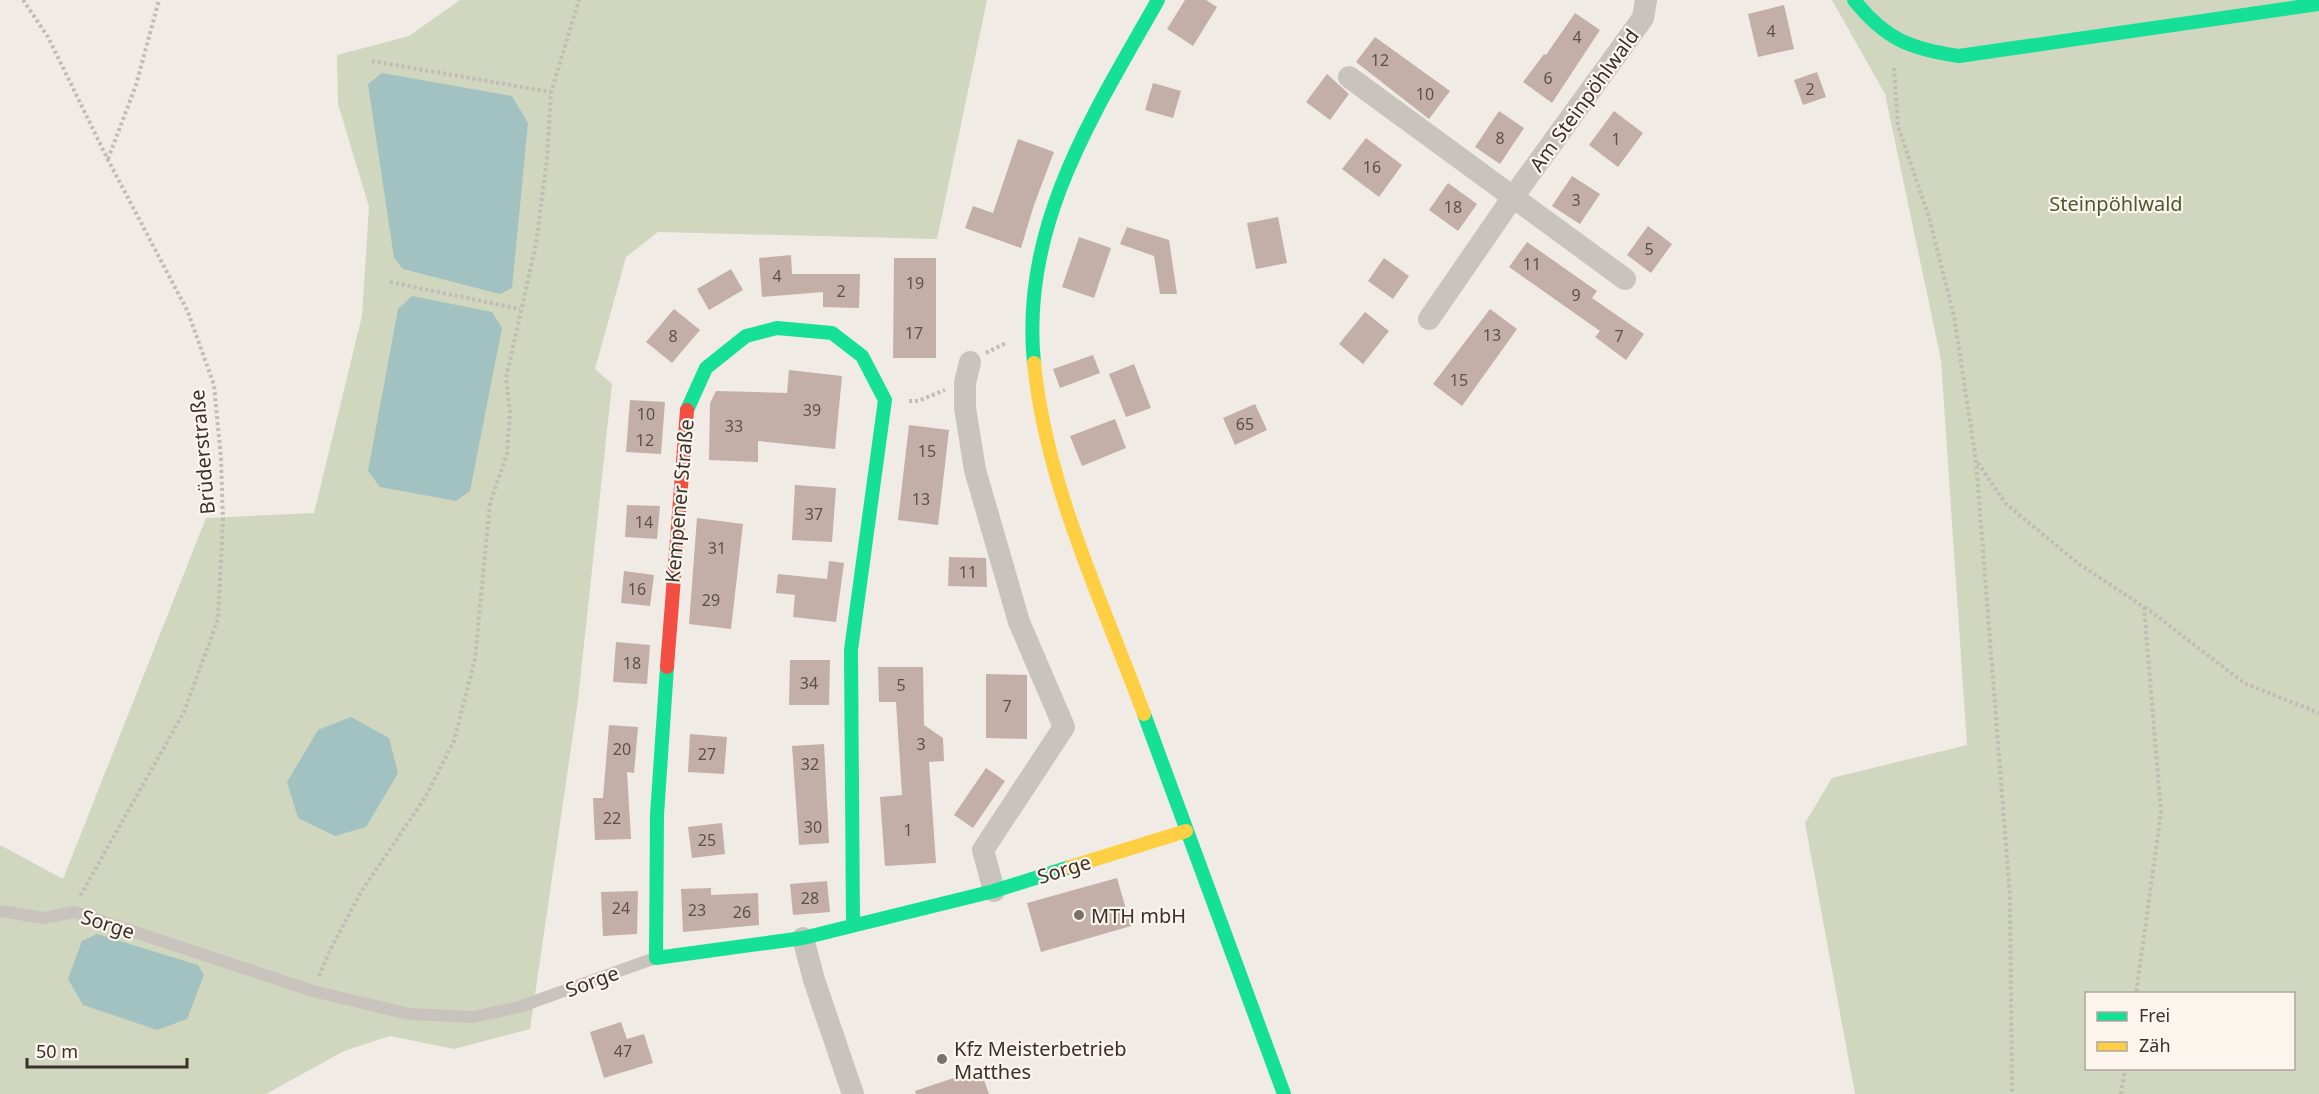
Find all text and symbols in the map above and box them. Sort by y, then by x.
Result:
house number: 4 [1766,20,1776,42]
street label: Am Steinpöhlwald [1523,23,1645,177]
house number: 4 [1572,26,1582,48]
house number: 12 [1371,49,1389,71]
house number: 6 [1543,67,1553,89]
house number: 2 [1805,78,1815,100]
house number: 10 [1416,83,1434,105]
house number: 8 [1495,127,1505,149]
house number: 1 [1611,128,1621,150]
house number: 16 [1363,156,1381,178]
house number: 3 [1571,189,1581,211]
park label: Steinpöhlwald [2049,190,2183,217]
house number: 18 [1444,196,1462,218]
house number: 5 [1644,238,1654,260]
house number: 11 [1523,253,1541,275]
house number: 4 [772,265,782,287]
house number: 19 [906,272,924,294]
house number: 2 [836,280,846,302]
house number: 9 [1571,284,1581,306]
house number: 17 [905,322,923,344]
house number: 13 [1483,324,1501,346]
house number: 8 [668,325,678,347]
house number: 7 [1614,325,1624,347]
house number: 15 [1450,369,1468,391]
street label: Brüderstraße [183,388,221,516]
house number: 39 [803,399,821,421]
house number: 10 [637,403,655,425]
house number: 65 [1236,413,1254,435]
house number: 33 [725,415,743,437]
street label: Kempener Straße [658,418,700,584]
house number: 12 [636,429,654,451]
house number: 15 [918,440,936,462]
house number: 13 [912,488,930,510]
house number: 37 [805,503,823,525]
house number: 14 [635,511,653,533]
house number: 31 [708,537,726,559]
house number: 11 [959,561,977,583]
house number: 16 [628,578,646,600]
house number: 29 [702,589,720,611]
house number: 18 [623,652,641,674]
house number: 34 [800,672,818,694]
house number: 5 [896,674,906,696]
house number: 7 [1002,695,1012,717]
house number: 3 [916,733,926,755]
house number: 20 [613,738,631,760]
house number: 27 [698,743,716,765]
house number: 32 [801,753,819,775]
house number: 22 [603,807,621,829]
house number: 30 [804,816,822,838]
house number: 1 [903,819,913,841]
house number: 25 [698,829,716,851]
street label: Sorge [1034,848,1094,890]
house number: 28 [801,887,819,909]
house number: 24 [612,897,630,919]
house number: 23 [688,899,706,921]
house number: 26 [733,901,751,923]
place label: MTH mbH [1091,902,1186,929]
street label: Sorge [78,903,138,945]
marker: MTH mbH [1072,908,1086,922]
street label: Sorge [562,959,622,1003]
legend [2085,992,2295,1070]
text: Frei [2139,1003,2170,1027]
scale bar [27,1031,188,1069]
text: Zäh [2139,1033,2171,1057]
place label: Kfz Meisterbetrieb Matthes [954,1035,1127,1085]
text: 50 m [36,1039,78,1063]
house number: 47 [614,1040,632,1062]
marker: Kfz Meisterbetrieb Matthes [935,1052,949,1066]

